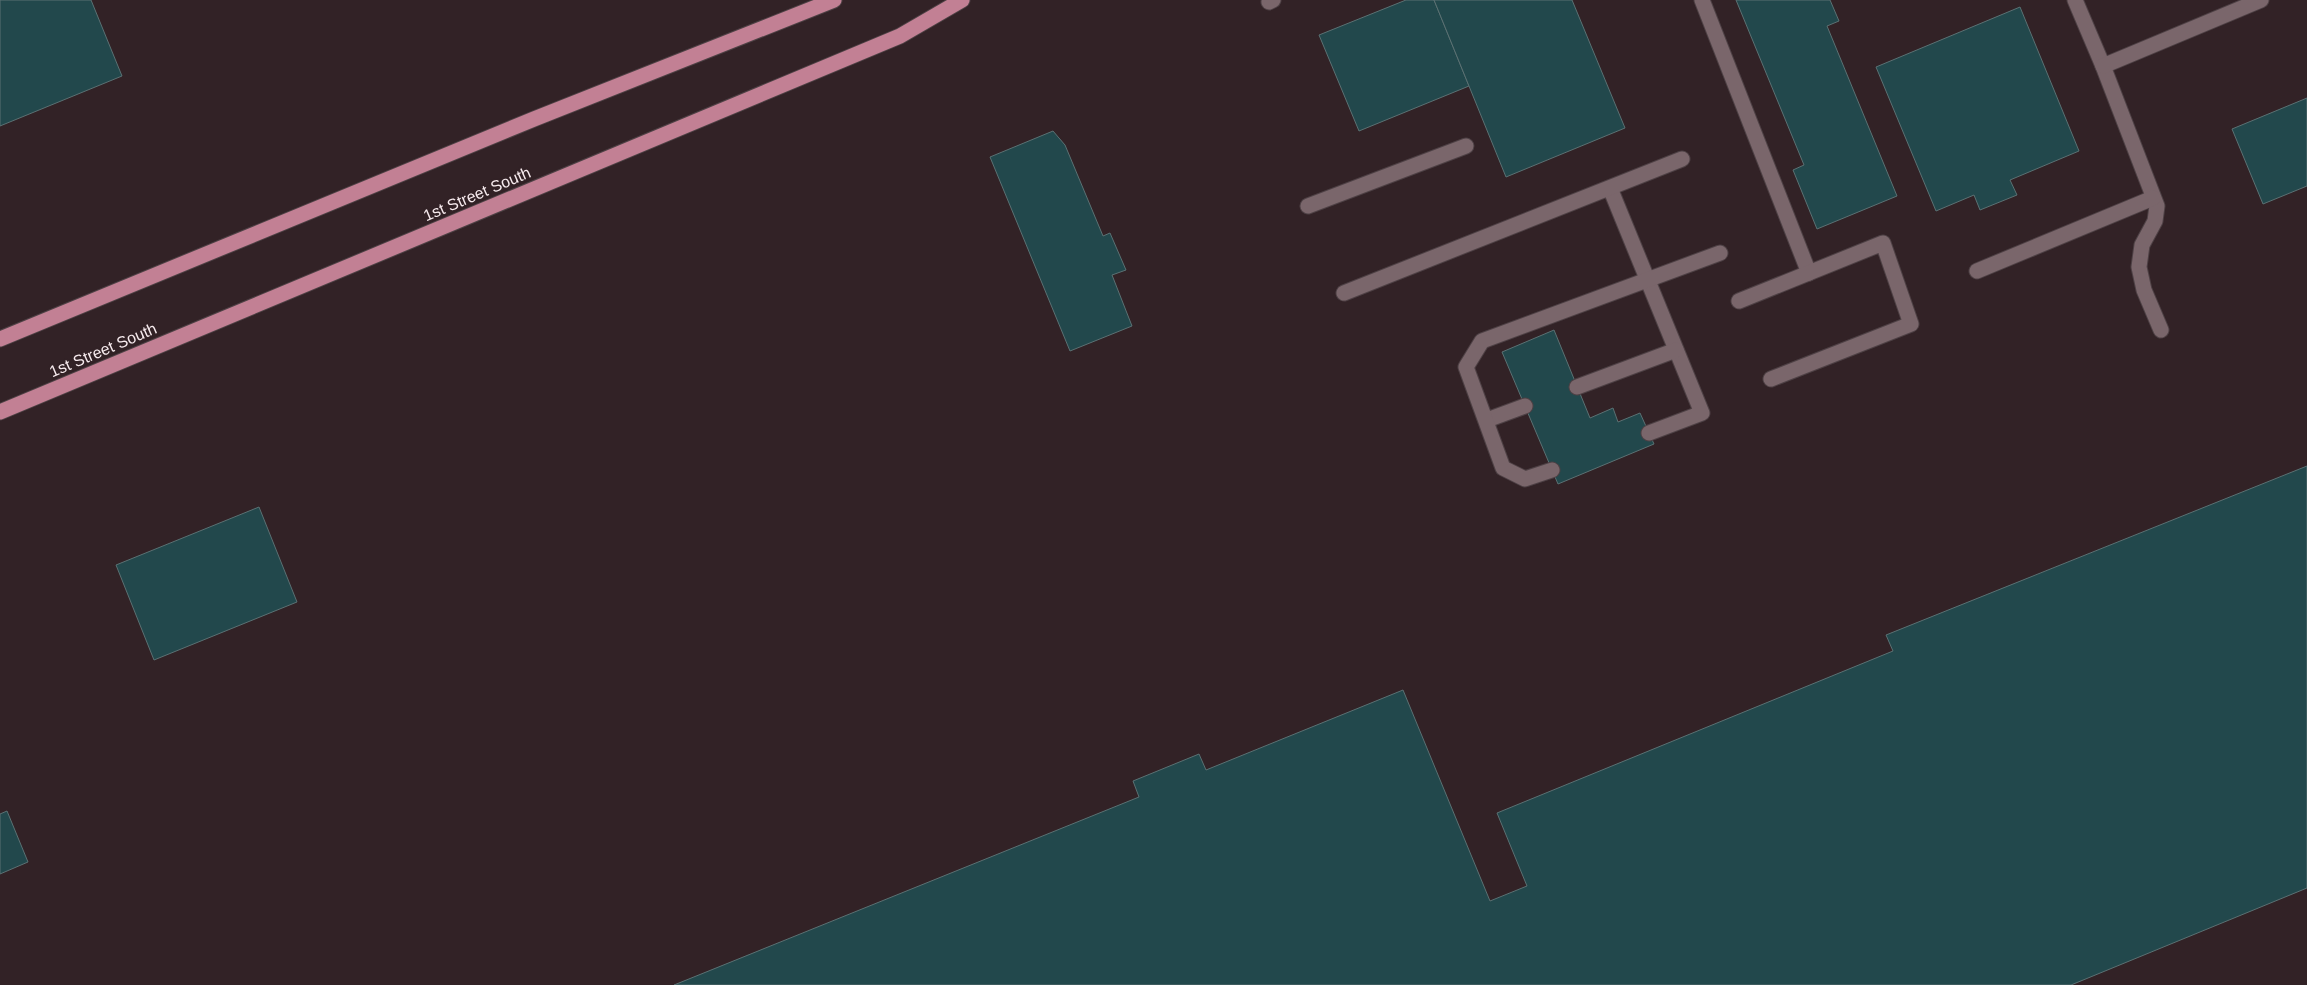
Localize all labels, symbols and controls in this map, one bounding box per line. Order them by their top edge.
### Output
street label: 1st Street South [421,164,533,224]
street label: 1st Street South [47,320,159,380]

